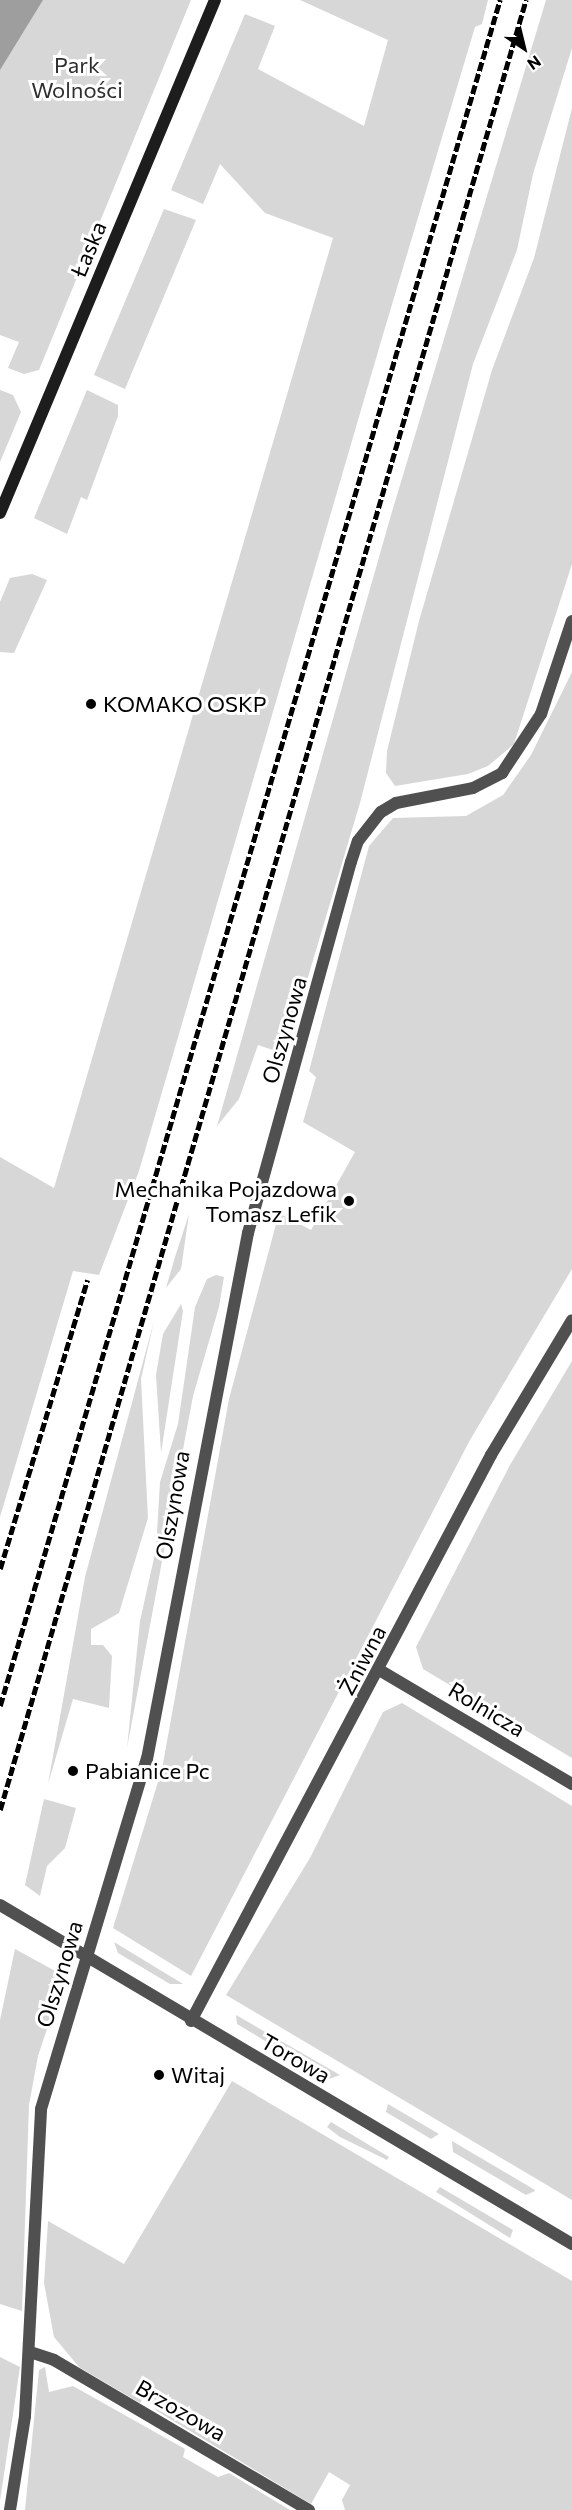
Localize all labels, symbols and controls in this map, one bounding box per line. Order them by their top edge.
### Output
north arrow [494,18,554,78]
park label: Park Wolności [31,51,123,102]
text: N [524,52,545,74]
street label: Łaska [65,217,111,281]
place label: KOMAKO OSKP [103,691,266,717]
marker: KOMAKO OSKP [84,697,98,711]
street label: Olszynowa [256,973,312,1087]
place label: Mechanika Pojazdowa Tomasz Lefik [115,1175,337,1226]
marker: Mechanika Pojazdowa Tomasz Lefik [342,1194,356,1208]
street label: Olszynowa [149,1448,195,1562]
street label: Żniwna [333,1621,391,1699]
street label: Rolnicza [444,1676,530,1742]
place label: Pabianice Pc [85,1758,210,1784]
marker: Pabianice Pc [66,1764,80,1778]
street label: Olszynowa [30,1917,88,2031]
street label: Torowa [257,2028,335,2088]
place label: Witaj [171,2062,225,2088]
marker: Witaj [152,2068,166,2082]
street label: Brzozowa [131,2374,231,2446]

